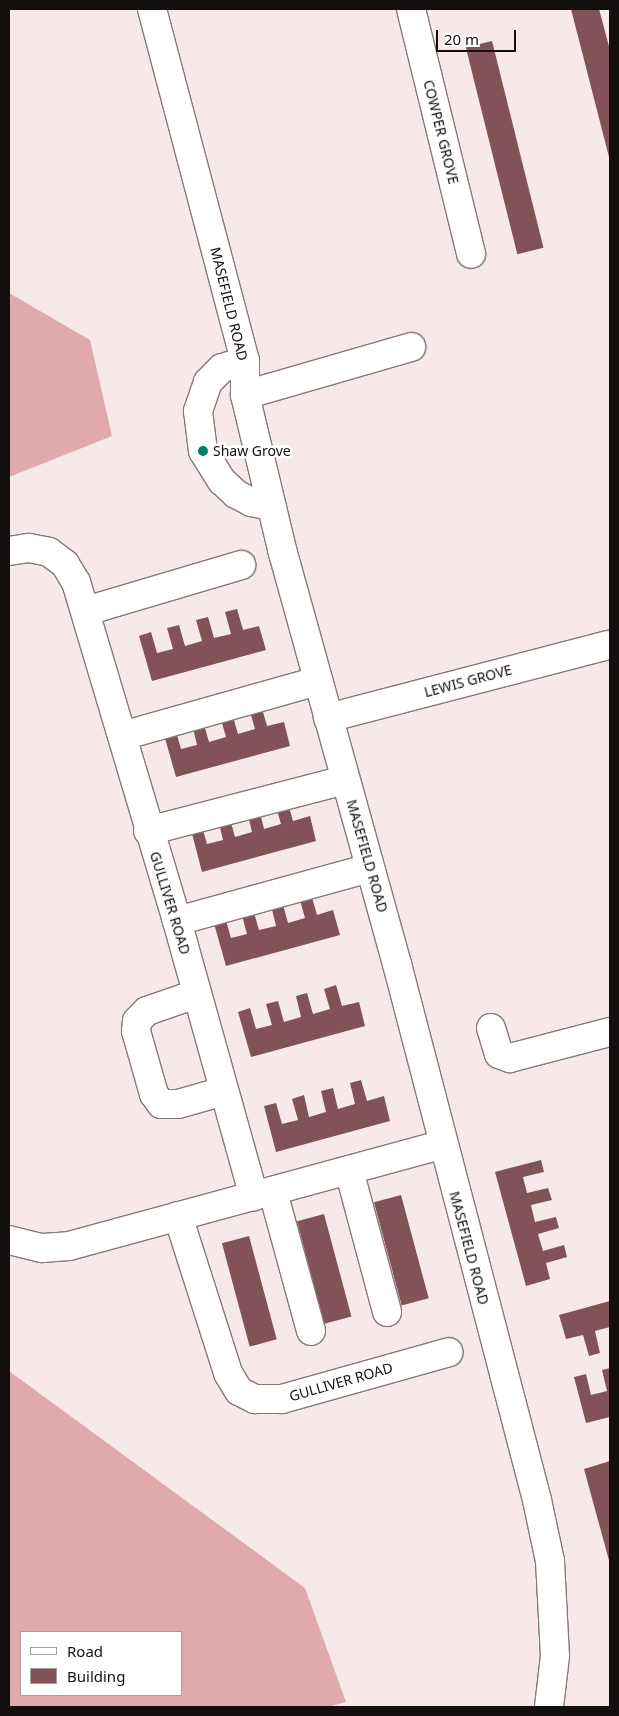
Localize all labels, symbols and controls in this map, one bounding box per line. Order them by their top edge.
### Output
scale bar [439,20,519,52]
text: 20 m [444,29,479,49]
street label: COWPER GROVE [420,78,462,186]
street label: MASEFIELD ROAD [207,245,251,363]
place label: Shaw Grove [213,443,291,459]
marker: Shaw Grove [197,445,209,457]
street label: LEWIS GROVE [422,661,514,701]
street label: MASEFIELD ROAD [343,798,391,914]
street label: GULLIVER ROAD [146,849,194,957]
street label: MASEFIELD ROAD [446,1189,492,1307]
street label: GULLIVER ROAD [287,1359,395,1405]
legend [20,1631,182,1696]
text: Road [67,1641,103,1661]
text: Building [67,1666,125,1686]

